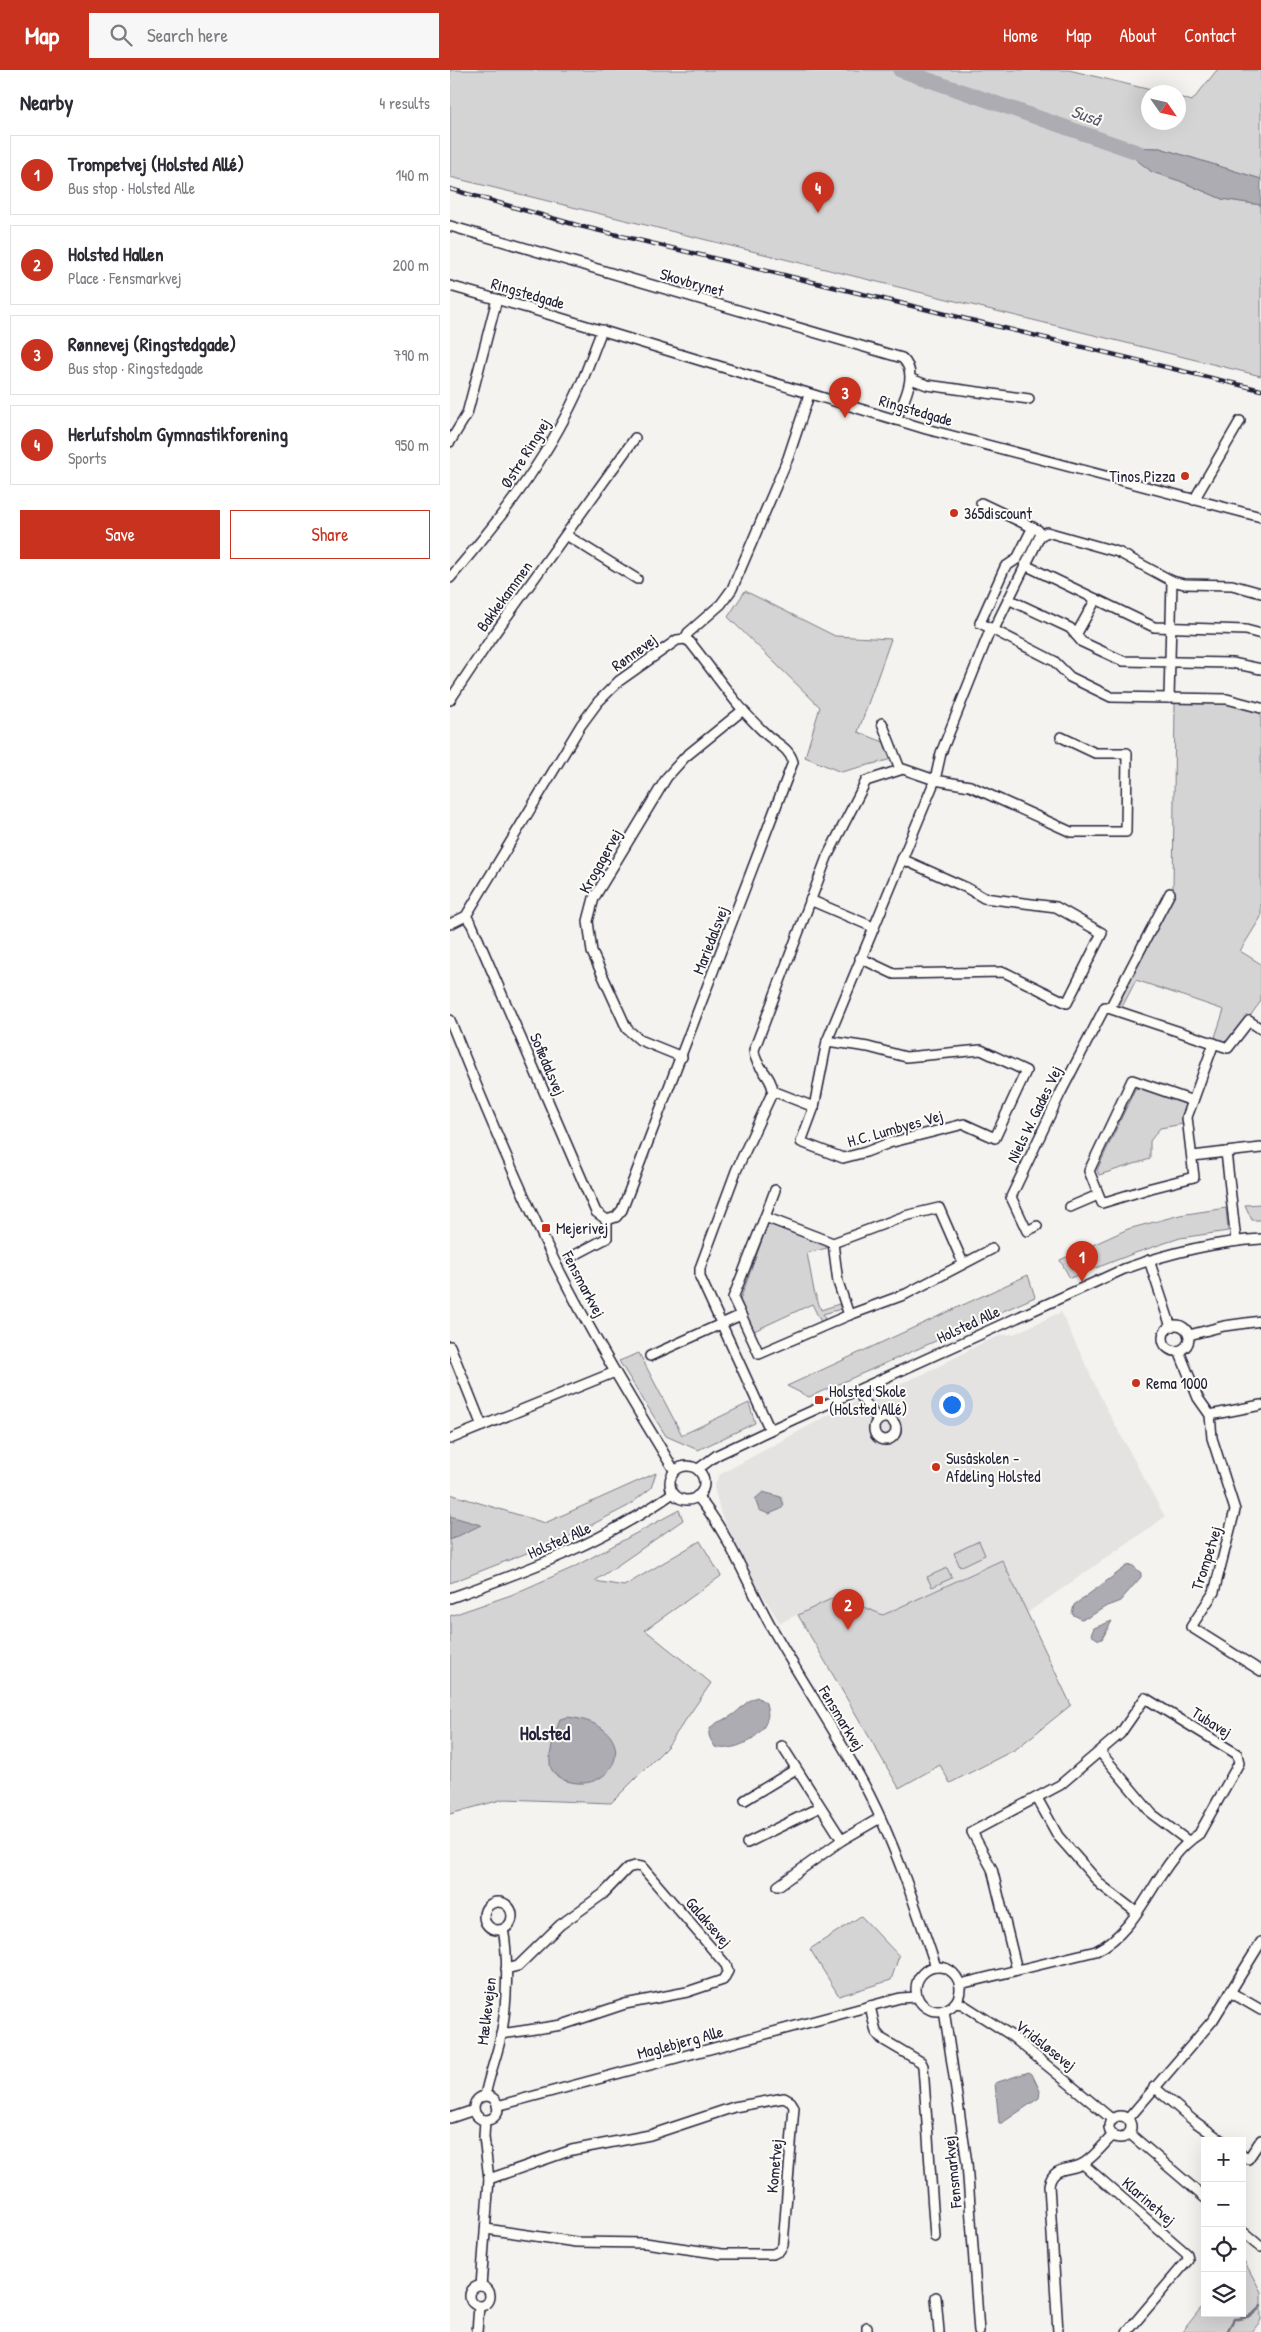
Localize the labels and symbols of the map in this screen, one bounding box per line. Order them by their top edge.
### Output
north arrow [1141,85,1186,130]
water label: Suså [1068,98,1106,132]
pin: 4 [802,172,834,213]
street label: Skovbrynet [658,262,727,302]
street label: Ringstedgade [489,272,568,314]
pin: 3 [829,377,861,418]
street label: Ringstedgade [877,389,956,431]
street label: Østre Ringvej [495,414,555,492]
place label: Tinos Pizza [1109,465,1175,487]
marker: Tinos Pizza [1179,470,1191,482]
place label: 365discount [964,502,1033,524]
marker: 365discount [948,507,960,519]
street label: Bakkekammen [471,556,537,636]
street label: Rønnevej [607,628,661,676]
street label: Krogagervej [573,825,627,897]
street label: Mariedalsvej [687,903,733,977]
street label: Sofiedalsvej [525,1029,571,1099]
street label: Niels W. Gades Vej [1001,1062,1067,1166]
street label: H.C. Lumbyes Vej [845,1104,945,1152]
place label: Mejerivej [556,1217,608,1239]
marker: Mejerivej [540,1222,552,1234]
pin: 1 [1066,1241,1098,1282]
street label: Fensmarkvej [557,1246,611,1321]
street label: Holsted Alle [933,1300,1004,1348]
place label: Rema 1000 [1146,1372,1208,1394]
marker: Rema 1000 [1130,1377,1142,1389]
place label: Holsted Skole (Holsted Allé) [829,1380,907,1420]
your location [939,1392,965,1418]
marker: Holsted Skole (Holsted Allé) [813,1394,825,1406]
place label: Susåskolen - Afdeling Holsted [946,1447,1041,1487]
marker: Susåskolen - Afdeling Holsted [930,1461,942,1473]
street label: Holsted Alle [524,1516,595,1564]
street label: Trompetvej [1185,1523,1227,1593]
pin: 2 [832,1589,864,1630]
street label: Fensmarkvej [813,1681,870,1755]
street label: Tubavej [1188,1701,1236,1743]
district label: Holsted [520,1720,571,1746]
street label: Galaksevej [681,1892,737,1952]
street label: Mælkevejen [471,1976,501,2046]
street label: Vridsløsevej [1011,2014,1081,2076]
street label: Maglebjerg Alle [635,2020,726,2064]
street label: Fensmarkvej [937,2135,967,2210]
street label: Kometvej [761,2138,787,2194]
street label: Klarinetvej [1118,2172,1180,2230]

